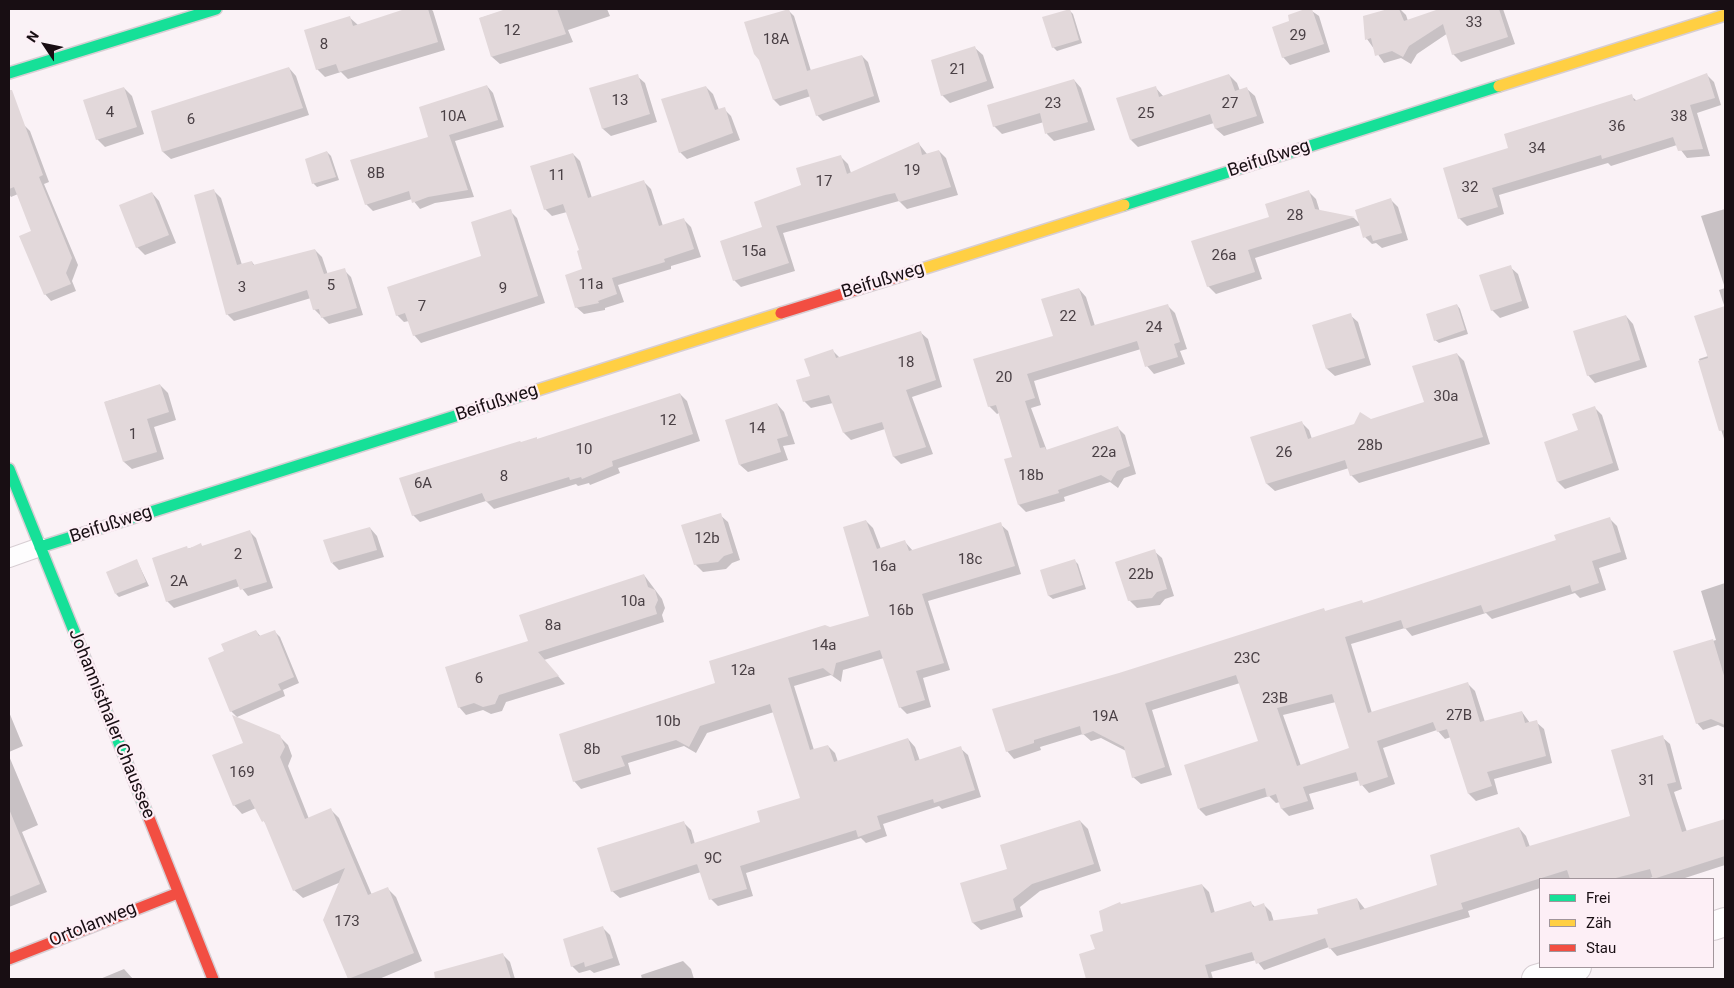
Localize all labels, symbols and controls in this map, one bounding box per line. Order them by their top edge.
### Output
house number: 33 [1466,14,1482,32]
north arrow [20,20,70,70]
house number: 12 [504,22,520,40]
house number: 29 [1290,27,1306,45]
text: N [23,28,42,45]
house number: 18A [763,31,789,49]
house number: 8 [320,36,328,54]
house number: 21 [950,61,966,79]
house number: 13 [612,92,628,110]
house number: 23 [1045,95,1061,113]
house number: 27 [1222,95,1238,113]
house number: 4 [106,104,114,122]
house number: 25 [1138,105,1154,123]
house number: 10A [440,108,466,126]
house number: 38 [1671,108,1687,126]
house number: 6 [187,111,195,129]
house number: 36 [1609,118,1625,136]
street label: Beifußweg [1225,136,1313,182]
house number: 34 [1529,140,1545,158]
house number: 19 [904,162,920,180]
house number: 8B [367,165,385,183]
house number: 11 [549,167,565,185]
house number: 17 [816,173,832,191]
house number: 32 [1462,179,1478,197]
house number: 28 [1287,207,1303,225]
house number: 15a [741,243,767,261]
house number: 26a [1211,247,1237,265]
street label: Beifußweg [839,258,927,304]
house number: 11a [578,276,604,294]
house number: 5 [327,277,335,295]
house number: 3 [238,279,246,297]
house number: 9 [499,280,507,298]
house number: 7 [418,298,426,316]
house number: 22 [1060,308,1076,326]
house number: 24 [1146,319,1162,337]
house number: 18 [898,354,914,372]
house number: 20 [996,369,1012,387]
street label: Beifußweg [453,380,541,426]
house number: 30a [1433,388,1459,406]
house number: 12 [660,412,676,430]
house number: 14 [749,420,765,438]
house number: 1 [129,426,137,444]
house number: 28b [1357,437,1383,455]
house number: 10 [576,441,592,459]
house number: 22a [1091,444,1117,462]
house number: 26 [1276,444,1292,462]
house number: 18b [1018,467,1044,485]
house number: 8 [500,468,508,486]
house number: 6A [414,475,432,493]
street label: Beifußweg [67,502,155,548]
house number: 12b [694,530,720,548]
house number: 2 [234,546,242,564]
house number: 18c [958,551,982,569]
house number: 16a [871,558,897,576]
house number: 22b [1128,566,1154,584]
house number: 2A [170,573,188,591]
house number: 10a [620,593,646,611]
house number: 16b [888,602,914,620]
house number: 8a [545,617,561,635]
street label: Johannisthaler Chaussee [63,626,159,822]
house number: 14a [811,637,837,655]
house number: 23C [1234,650,1260,668]
house number: 12a [730,662,756,680]
house number: 6 [475,670,483,688]
house number: 23B [1262,690,1288,708]
house number: 27B [1446,707,1472,725]
house number: 19A [1092,708,1118,726]
house number: 10b [655,713,681,731]
house number: 8b [584,741,600,759]
house number: 169 [229,764,255,782]
house number: 31 [1639,772,1655,790]
house number: 9C [704,850,722,868]
legend [1539,878,1714,968]
text: Frei [1586,889,1611,907]
street label: Ortolanweg [46,898,140,952]
house number: 173 [334,913,360,931]
text: Zäh [1586,914,1611,932]
text: Stau [1586,939,1616,957]

